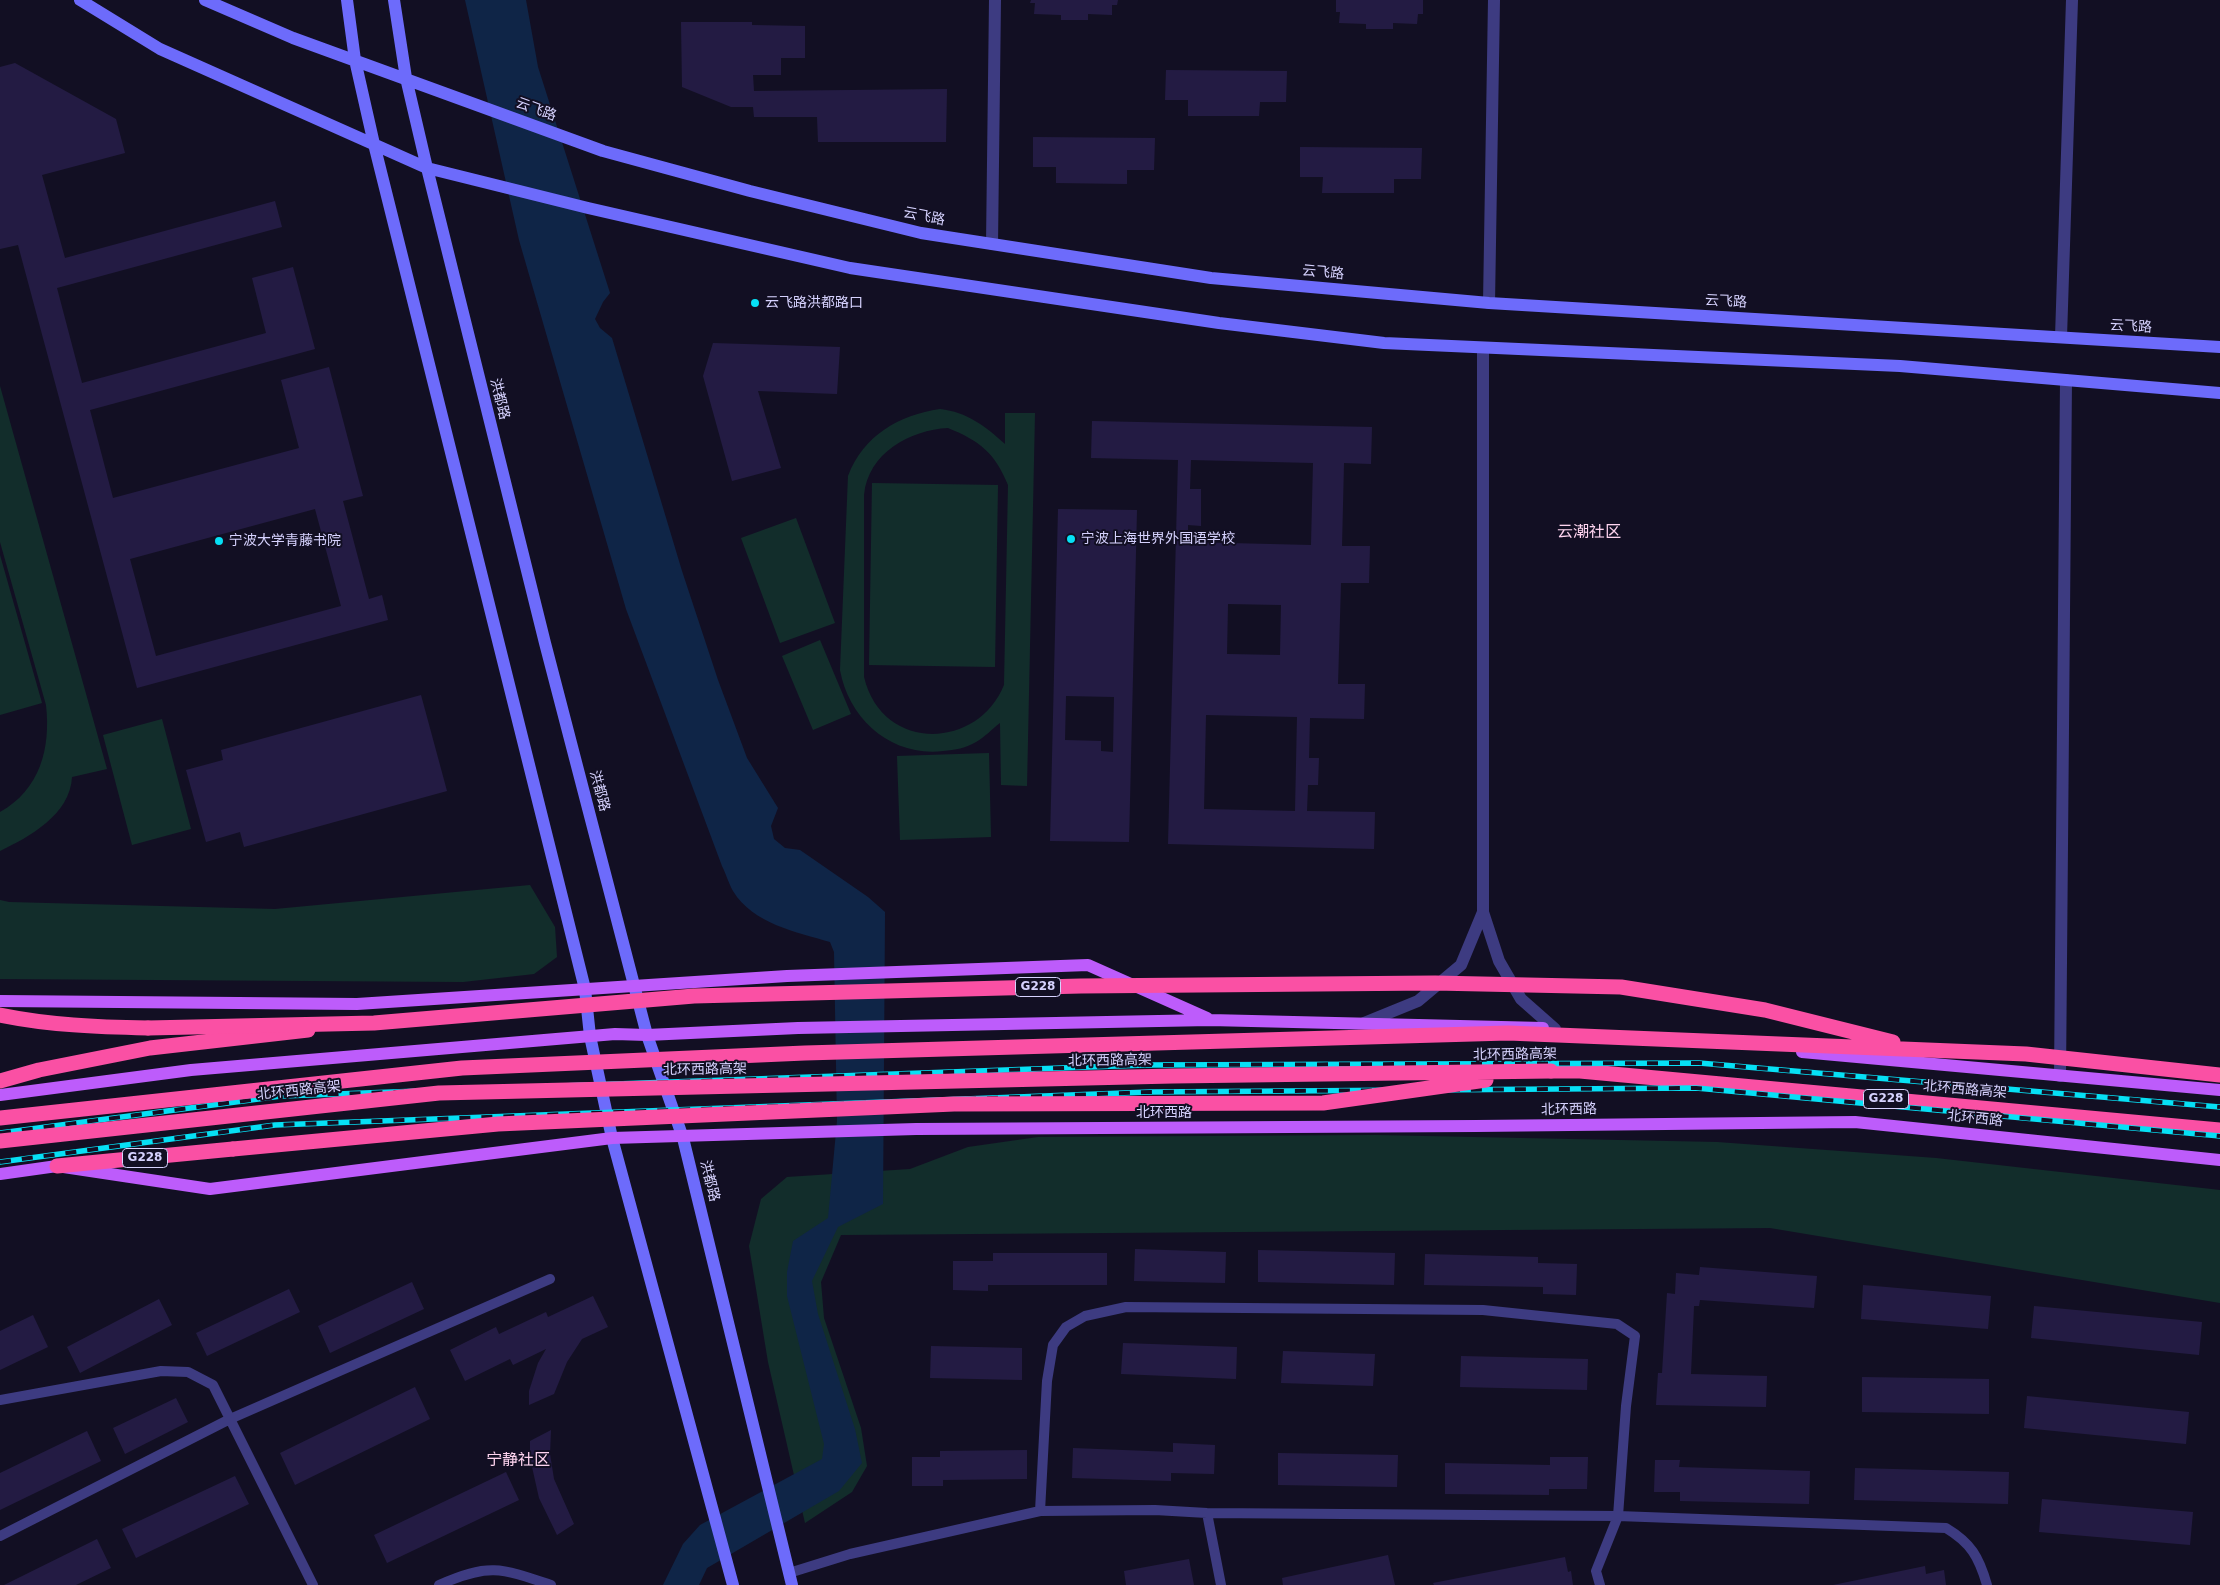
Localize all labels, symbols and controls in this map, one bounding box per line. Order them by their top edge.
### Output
street label: 云飞路 [513,95,559,125]
street label: 云飞路 [902,205,946,229]
street label: 云飞路 [1301,263,1345,283]
street label: 云飞路 [1705,293,1747,311]
place label: 云飞路洪都路口 [765,295,863,311]
marker: 云飞路洪都路口 [749,297,761,309]
street label: 云飞路 [2110,318,2152,336]
street label: 洪都路 [486,377,512,421]
district label: 云潮社区 [1557,523,1621,543]
place label: 宁波上海世界外国语学校 [1081,531,1235,547]
place label: 宁波大学青藤书院 [229,533,341,549]
marker: 宁波上海世界外国语学校 [1065,533,1077,545]
marker: 宁波大学青藤书院 [213,535,225,547]
street label: 洪都路 [585,769,613,813]
road number: G228 [1016,978,1060,996]
street label: 北环西路高架 [1473,1046,1557,1064]
street label: 北环西路高架 [1068,1052,1152,1070]
street label: 北环西路高架 [663,1061,747,1079]
street label: 北环西路高架 [256,1078,342,1104]
street label: 北环西路高架 [1922,1078,2008,1102]
road number: G228 [1864,1090,1908,1108]
street label: 北环西路 [1541,1101,1597,1119]
street label: 北环西路 [1136,1105,1192,1121]
street label: 北环西路 [1946,1108,2004,1130]
road number: G228 [122,1148,168,1168]
street label: 洪都路 [696,1159,722,1203]
district label: 宁静社区 [486,1451,550,1471]

